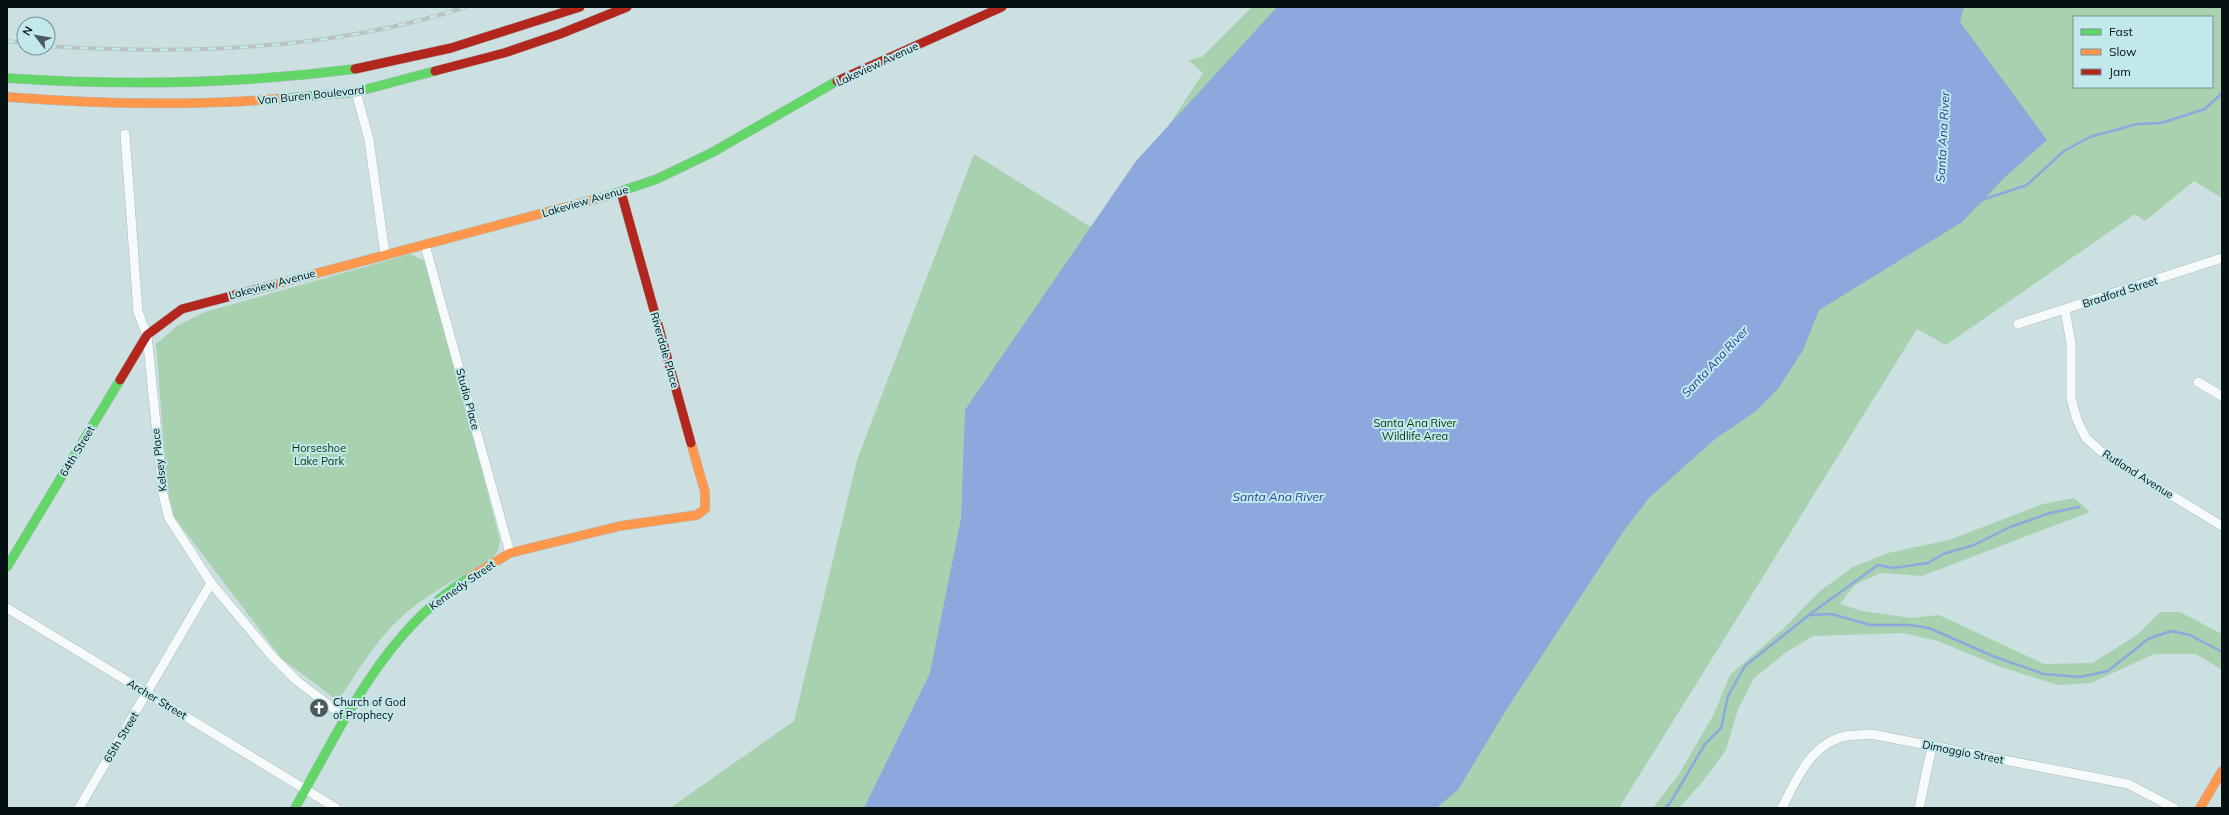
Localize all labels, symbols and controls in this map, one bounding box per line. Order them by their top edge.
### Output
north arrow [16,16,56,56]
legend [2073,16,2213,88]
text: N [19,24,36,38]
text: Fast [2109,24,2133,39]
street label: Lakeview Avenue [834,39,920,89]
text: Slow [2109,44,2137,59]
text: Jam [2109,64,2131,79]
street label: Van Buren Boulevard [257,82,365,108]
water label: Santa Ana River [1933,91,1952,183]
street label: Lakeview Avenue [540,182,630,220]
street label: Lakeview Avenue [227,266,317,302]
street label: Bradford Street [2081,273,2160,311]
street label: Riverdale Place [647,310,683,390]
water label: Santa Ana River [1678,323,1752,400]
street label: Studio Place [453,367,483,431]
park label: Santa Ana River Wildlife Area [1373,416,1457,443]
street label: 64th Street [56,423,98,479]
street label: Kelsey Place [148,428,170,492]
park label: Horseshoe Lake Park [292,441,346,468]
street label: Rutland Avenue [2100,447,2176,501]
water label: Santa Ana River [1233,489,1324,504]
street label: Kennedy Street [426,557,498,613]
street label: Archer Street [125,676,190,722]
place label: Church of God of Prophecy [333,695,406,722]
church icon: Church of God of Prophecy [308,697,330,719]
street label: 65th Street [100,709,142,765]
street label: Dimaggio Street [1921,737,2005,767]

